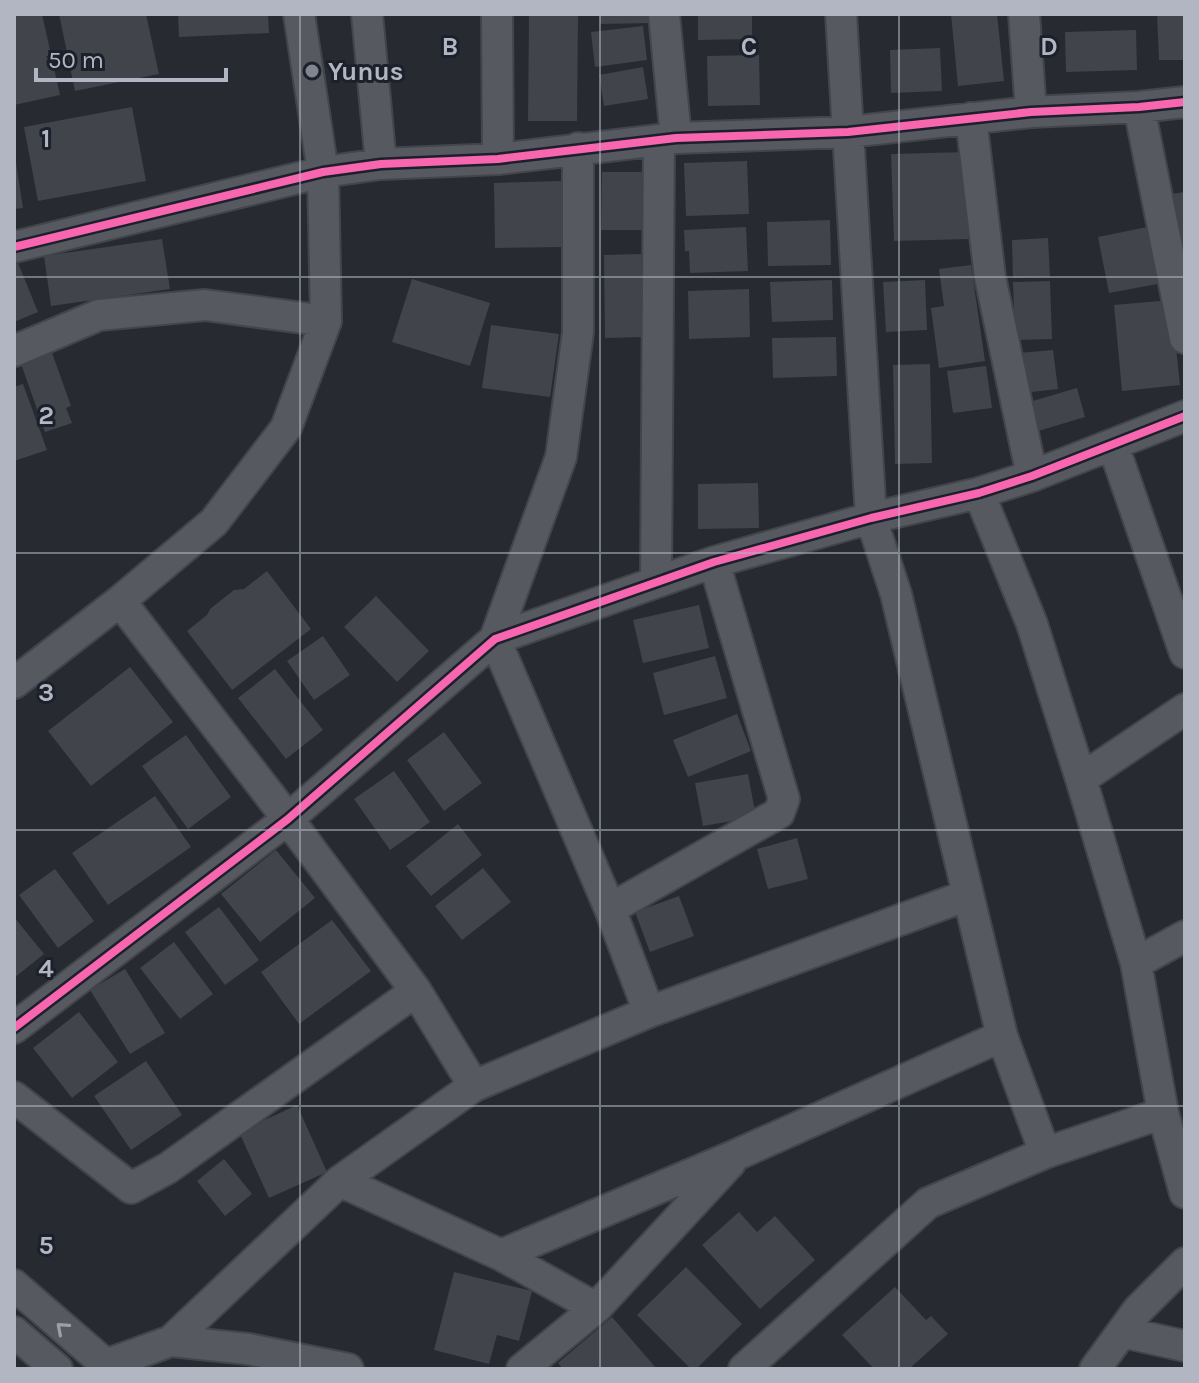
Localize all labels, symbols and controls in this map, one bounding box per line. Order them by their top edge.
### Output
text: B [442,31,458,62]
text: C [741,31,757,62]
text: D [1040,31,1058,62]
scale bar [36,32,226,82]
text: 50 m [48,46,104,74]
place label: Yunus [328,56,404,87]
marker: Yunus [303,62,321,80]
text: 1 [41,123,51,154]
text: 2 [38,400,54,431]
text: 3 [38,677,54,708]
text: 4 [38,953,54,984]
text: 5 [38,1230,54,1261]
one-way arrow [57,1323,72,1337]

